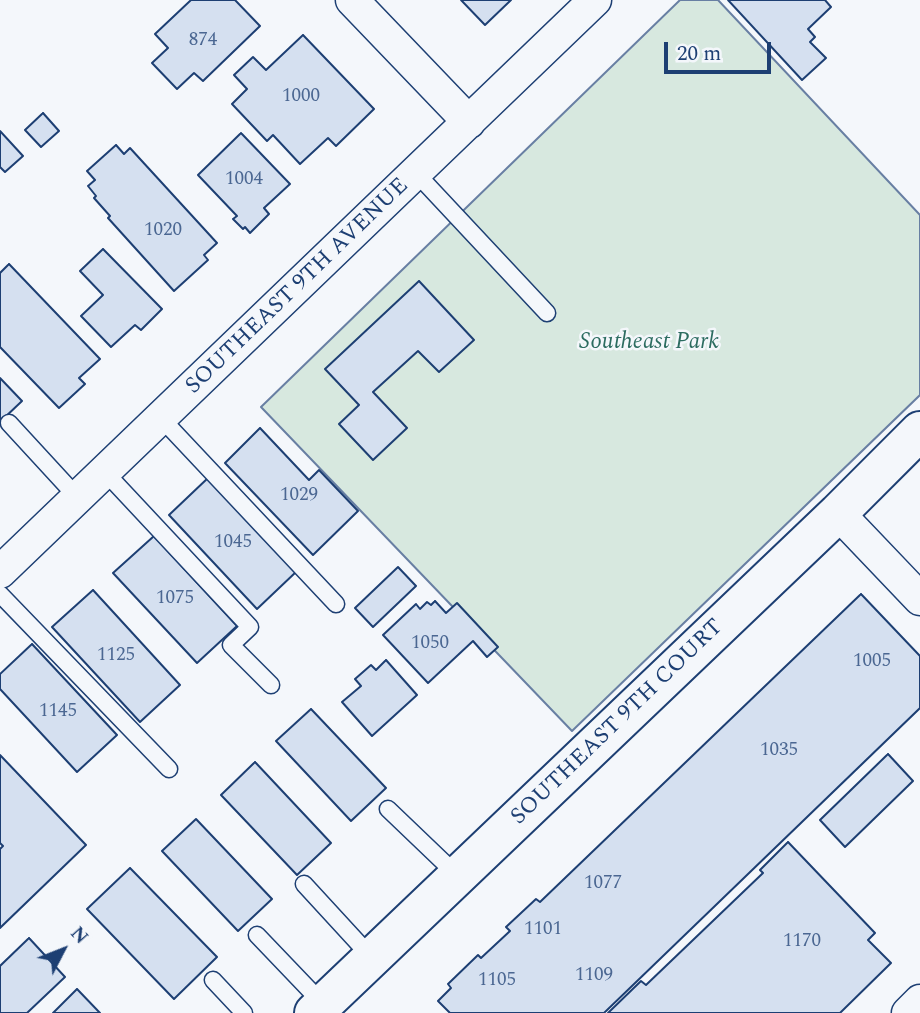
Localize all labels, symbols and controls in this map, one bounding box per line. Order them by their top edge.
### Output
scale bar [668,28,775,72]
house number: 874 [189,30,217,52]
text: 20 m [677,38,721,70]
house number: 1000 [282,86,320,108]
house number: 1004 [225,169,263,191]
street label: SOUTHEAST 9TH AVENUE [181,173,415,401]
house number: 1020 [144,220,182,242]
park label: Southeast Park [579,329,719,357]
house number: 1029 [280,485,318,507]
house number: 1045 [214,532,252,554]
house number: 1075 [156,588,194,610]
street label: SOUTHEAST 9TH COURT [506,614,730,832]
house number: 1050 [411,633,449,655]
house number: 1125 [97,645,135,667]
house number: 1005 [853,651,891,673]
house number: 1145 [39,701,77,723]
house number: 1035 [760,740,798,762]
house number: 1077 [584,873,622,895]
north arrow [28,915,98,985]
house number: 1101 [524,919,562,941]
text: N [63,920,95,951]
house number: 1170 [783,931,821,953]
house number: 1109 [575,965,613,987]
house number: 1105 [478,970,516,992]

